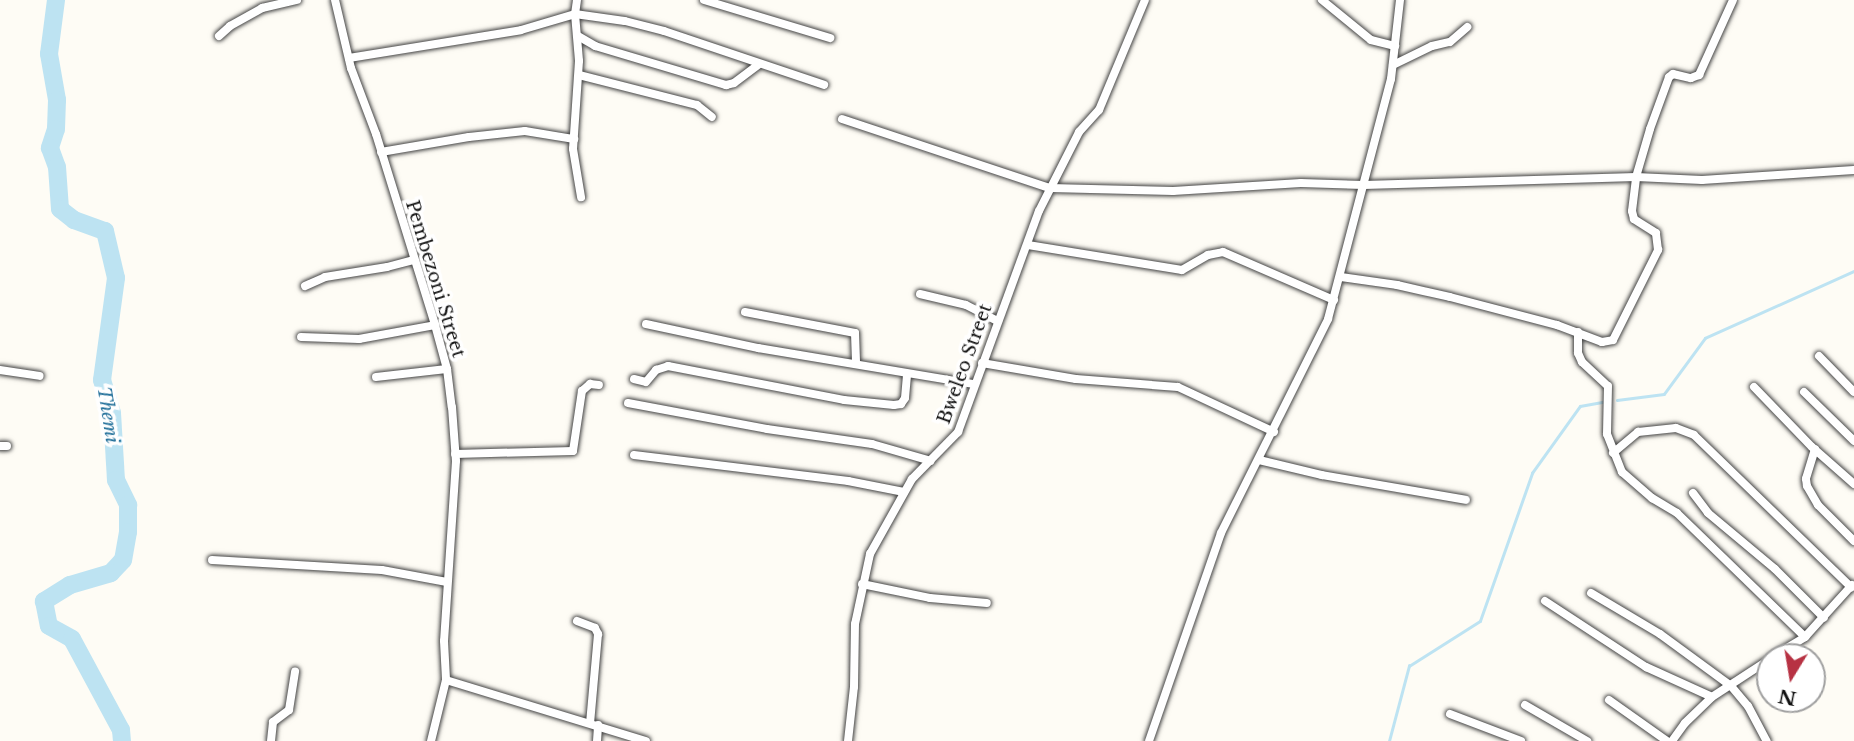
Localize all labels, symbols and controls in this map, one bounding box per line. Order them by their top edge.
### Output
street label: Pembezoni Street [401,198,469,360]
street label: Bweleo Street [933,301,997,427]
water label: Themi [92,385,124,445]
north arrow [1756,643,1826,713]
text: N [1776,684,1798,710]

